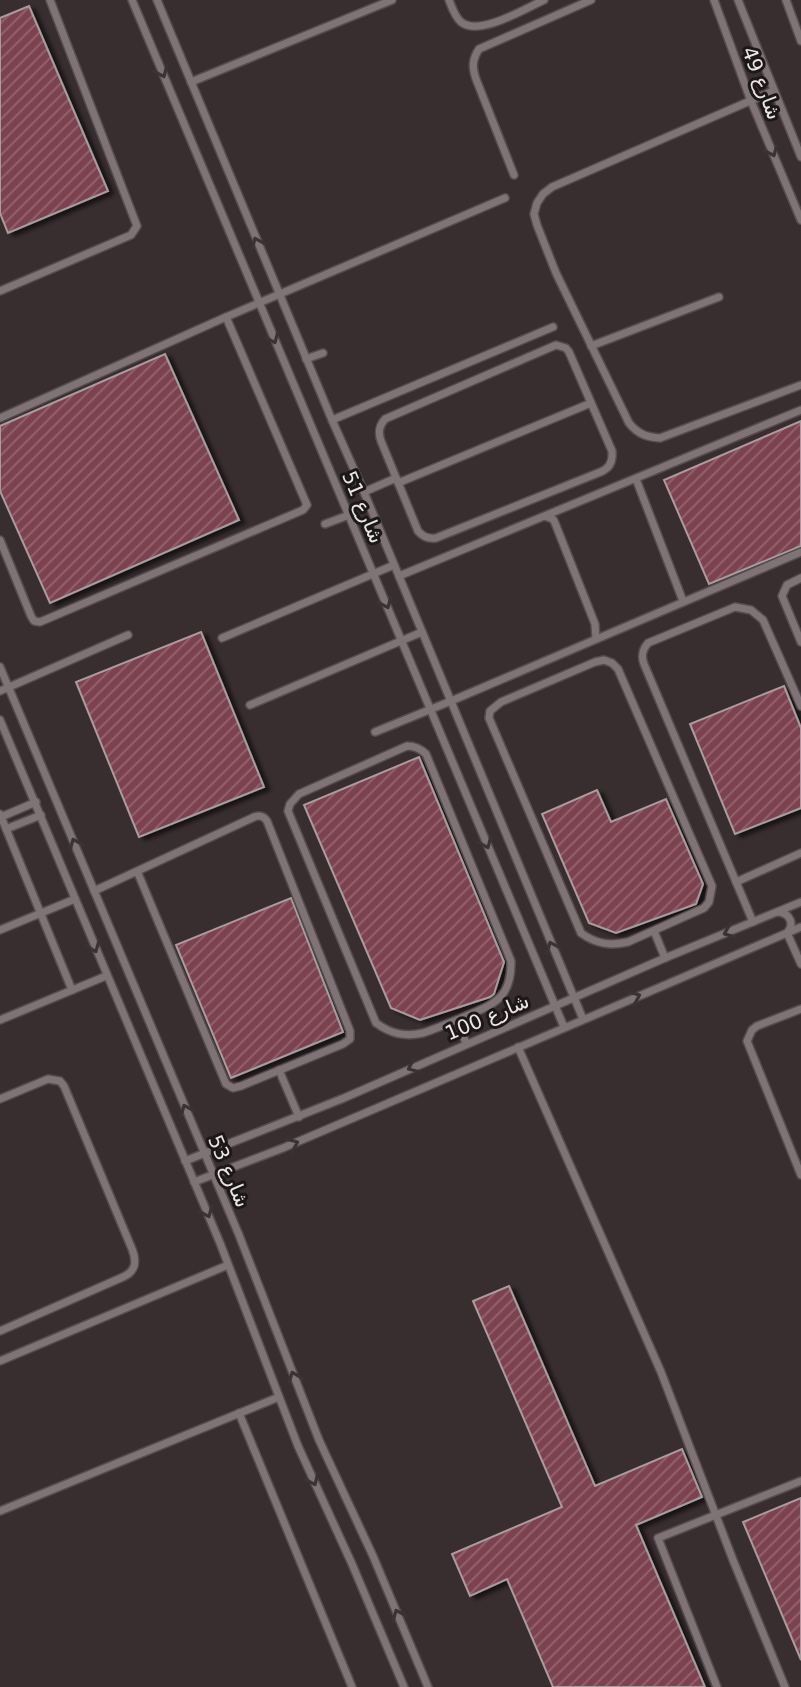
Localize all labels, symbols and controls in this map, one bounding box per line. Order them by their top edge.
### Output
street label: شارع 49 [737,43,787,123]
one-way arrow [152,64,169,78]
one-way arrow [763,143,779,157]
one-way arrow [251,236,267,251]
one-way arrow [264,330,280,344]
street label: شارع 51 [337,467,389,547]
one-way arrow [376,595,393,609]
one-way arrow [476,835,493,849]
one-way arrow [68,838,84,852]
one-way arrow [723,922,737,939]
one-way arrow [85,939,101,953]
one-way arrow [546,941,562,955]
street label: شارع 100 [441,989,533,1045]
one-way arrow [627,991,641,1007]
one-way arrow [406,1058,421,1074]
one-way arrow [180,1104,196,1118]
street label: شارع 53 [203,1131,255,1211]
one-way arrow [285,1137,299,1153]
one-way arrow [197,1204,213,1218]
one-way arrow [288,1371,304,1385]
one-way arrow [303,1472,319,1486]
one-way arrow [391,1609,407,1623]

